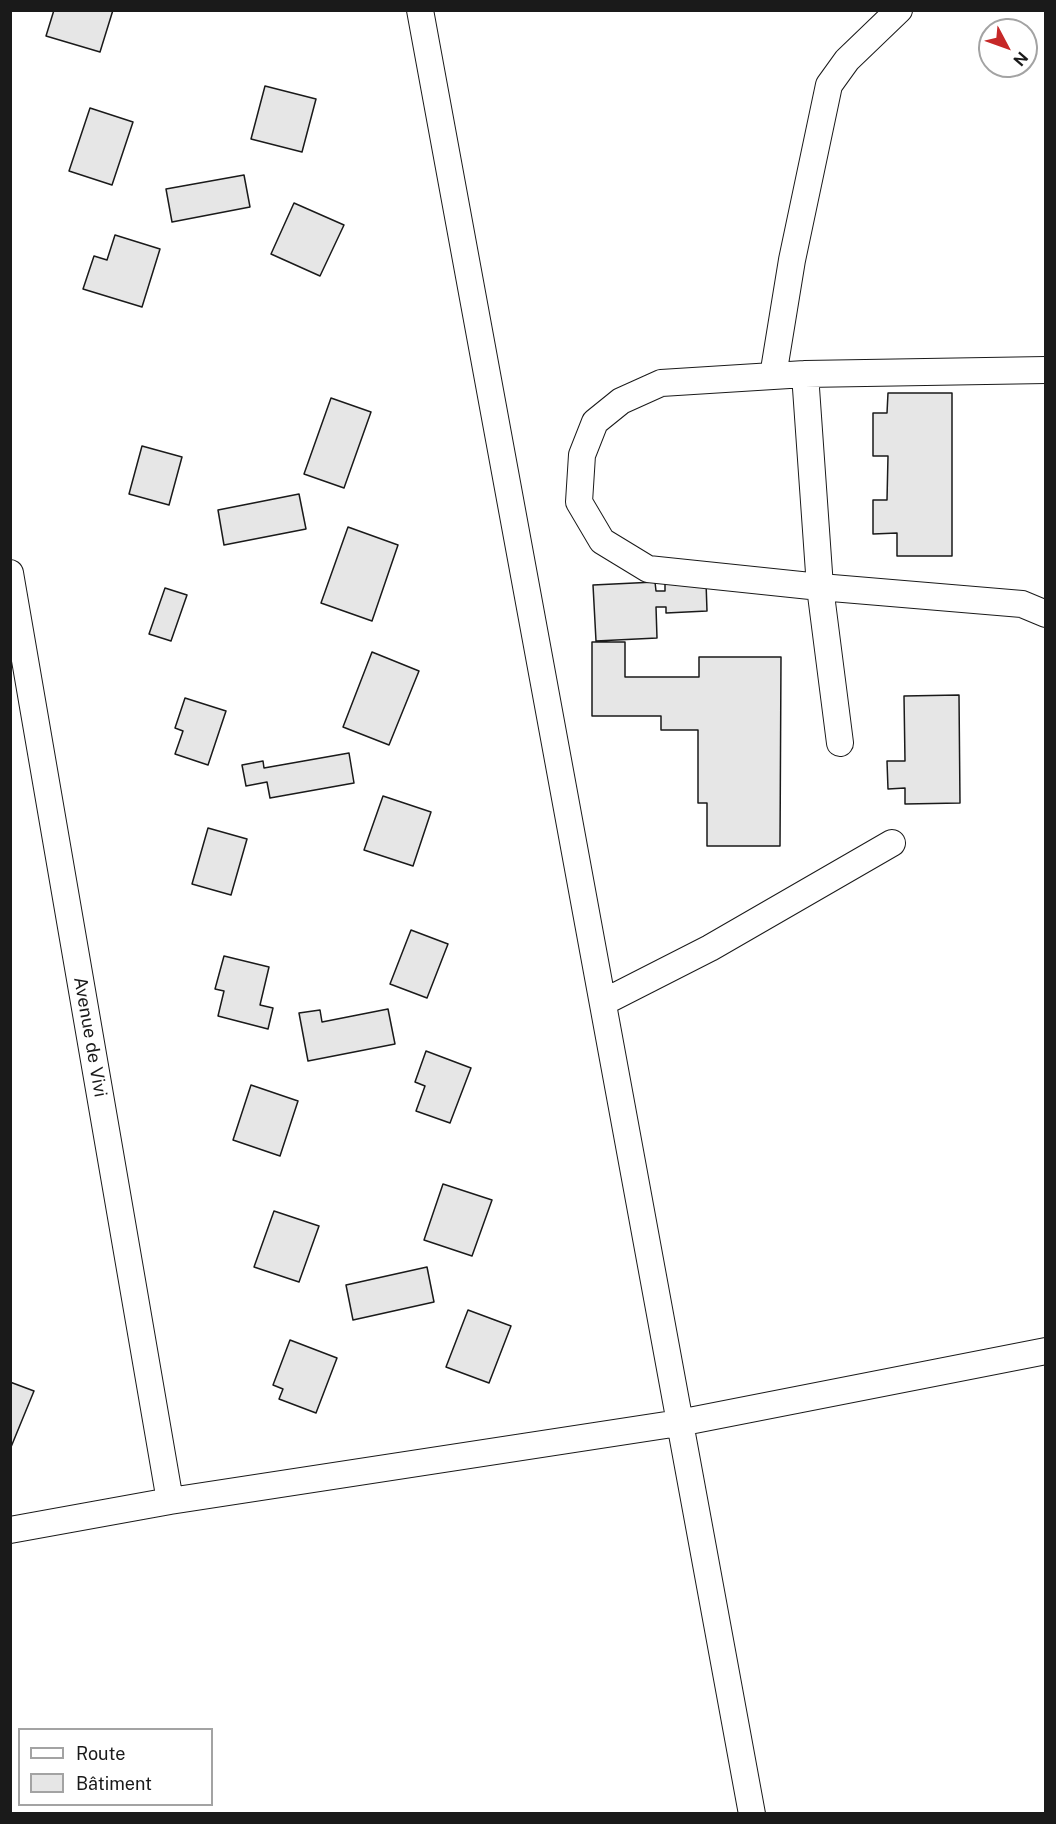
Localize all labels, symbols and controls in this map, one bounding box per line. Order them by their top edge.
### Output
north arrow [978,18,1038,78]
text: N [1009,48,1032,70]
street label: Avenue de Vivi [69,975,111,1099]
legend [18,1728,213,1806]
text: Route [76,1743,125,1764]
text: Bâtiment [76,1773,152,1794]

